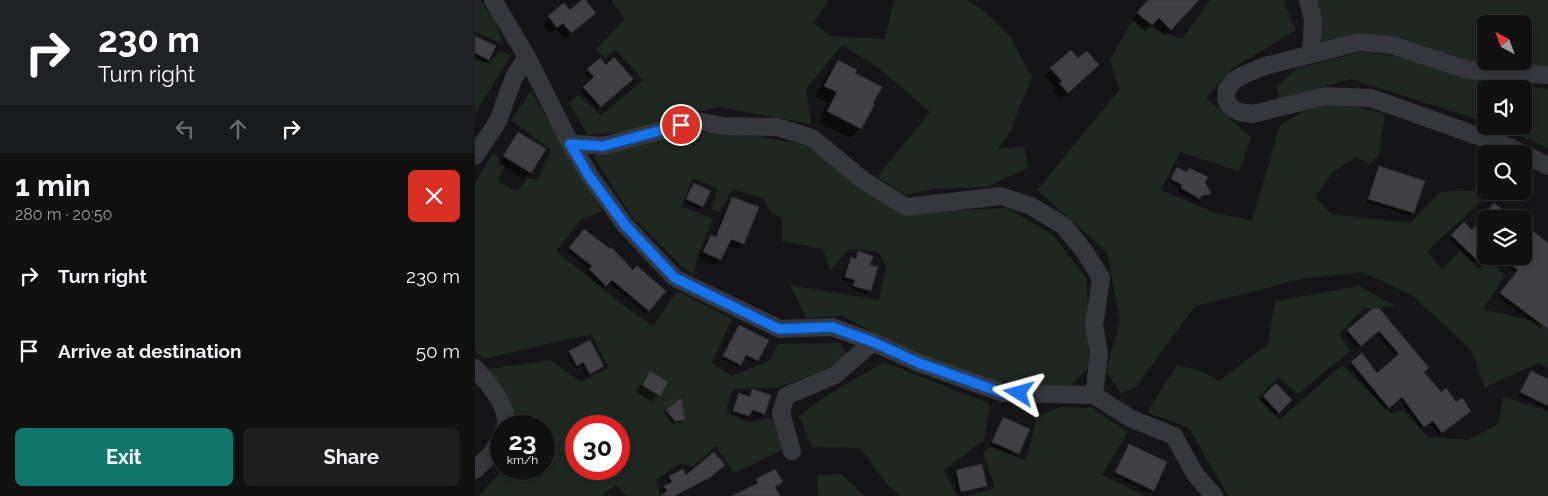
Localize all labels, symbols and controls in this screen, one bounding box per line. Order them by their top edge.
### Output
north arrow [1477,15,1533,70]
map controls [1477,15,1532,265]
text: 230 m [98,19,200,60]
icon: right [15,20,80,85]
text: Turn right [98,61,195,87]
button: sound [1477,80,1532,135]
pin [660,104,702,146]
icon: arrive [667,111,695,139]
icon: left [171,115,199,143]
icon: ahead [224,115,252,143]
icon: right [277,115,305,143]
button: search [1477,145,1532,200]
text: 1 min [15,168,91,203]
button: close [408,170,460,222]
text: 280 m · 20:50 [15,205,112,224]
button: layers [1477,210,1532,265]
icon: right [15,262,43,290]
text: Turn right [58,265,147,287]
text: 230 m [406,265,460,287]
icon: arrive [15,337,43,365]
text: Arrive at destination [58,340,242,362]
text: 50 m [416,340,460,362]
position arrow [992,366,1044,418]
speed limit sign: 30 [565,415,630,480]
text: 23 [508,426,537,456]
button: Exit [15,428,233,486]
button: Share [243,428,460,486]
text: km/h [507,453,538,467]

